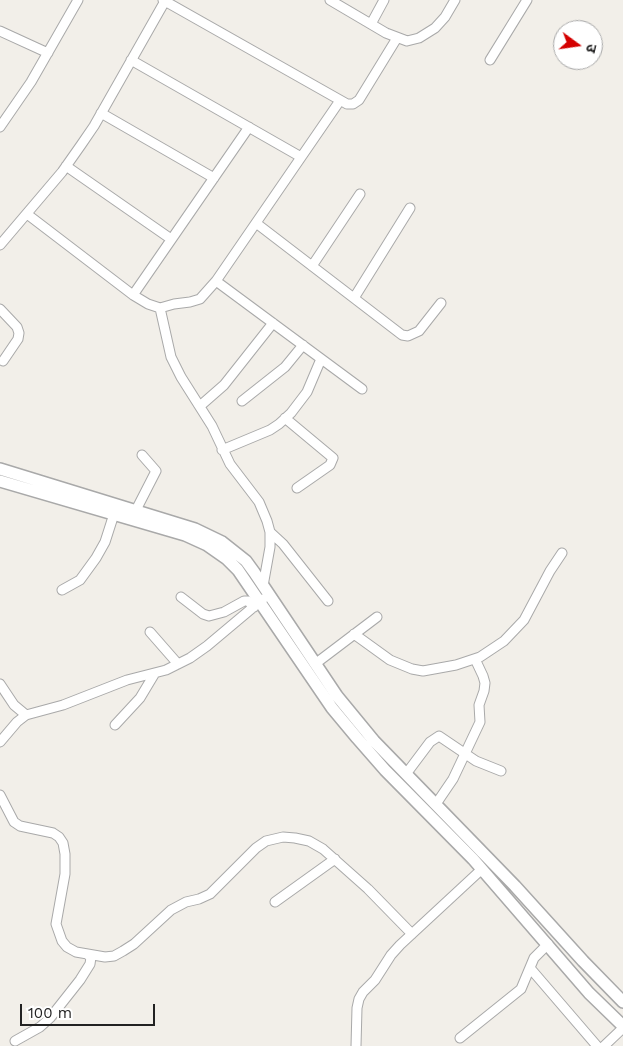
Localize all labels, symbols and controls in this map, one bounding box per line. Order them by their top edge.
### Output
north arrow [553,20,603,70]
text: उ [583,42,600,54]
scale bar [22,994,158,1026]
text: 100 m [28,1004,72,1022]

